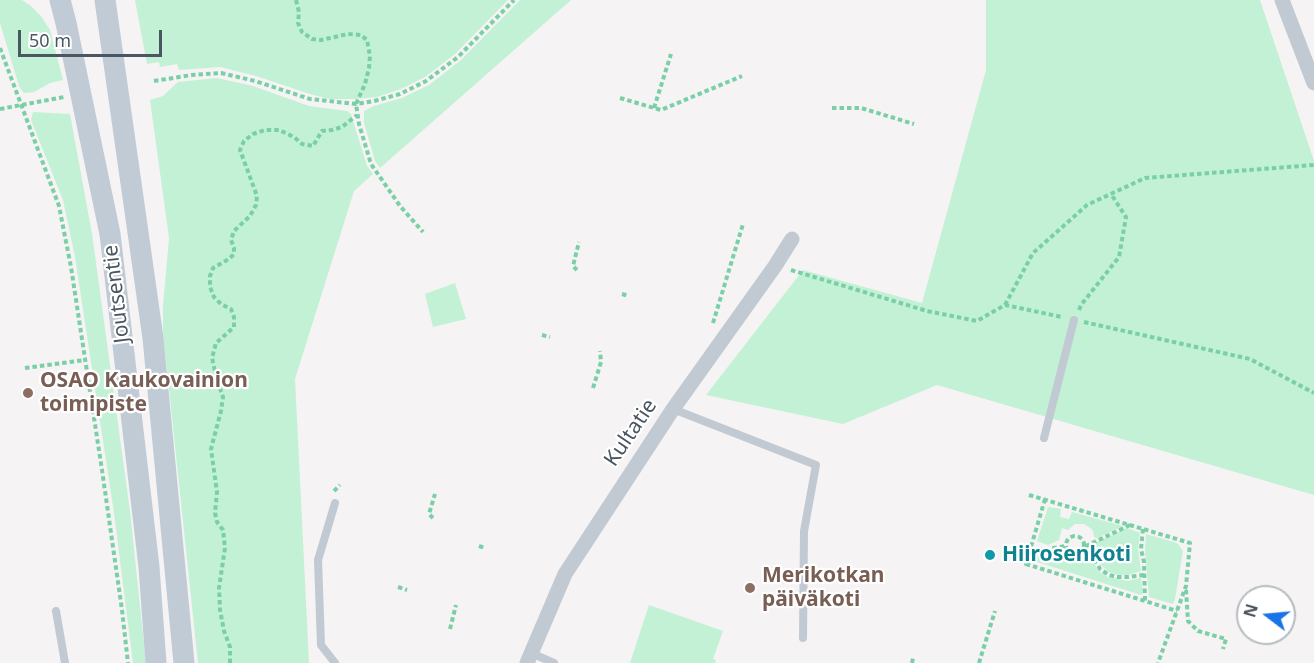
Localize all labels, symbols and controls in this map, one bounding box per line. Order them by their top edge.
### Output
scale bar [21,18,165,56]
text: 50 m [29,28,71,52]
street label: Joutsentie [98,243,136,345]
place label: OSAO Kaukovainion toimipiste [40,368,248,418]
marker: OSAO Kaukovainion toimipiste [21,386,35,400]
street label: Kultatie [599,395,663,471]
place label: Hiirosenkoti [1002,542,1131,568]
marker: Hiirosenkoti [983,548,997,562]
place label: Merikotkan päiväkoti [762,563,885,613]
marker: Merikotkan päiväkoti [743,581,757,595]
north arrow [1236,585,1296,645]
text: N [1238,601,1263,620]

